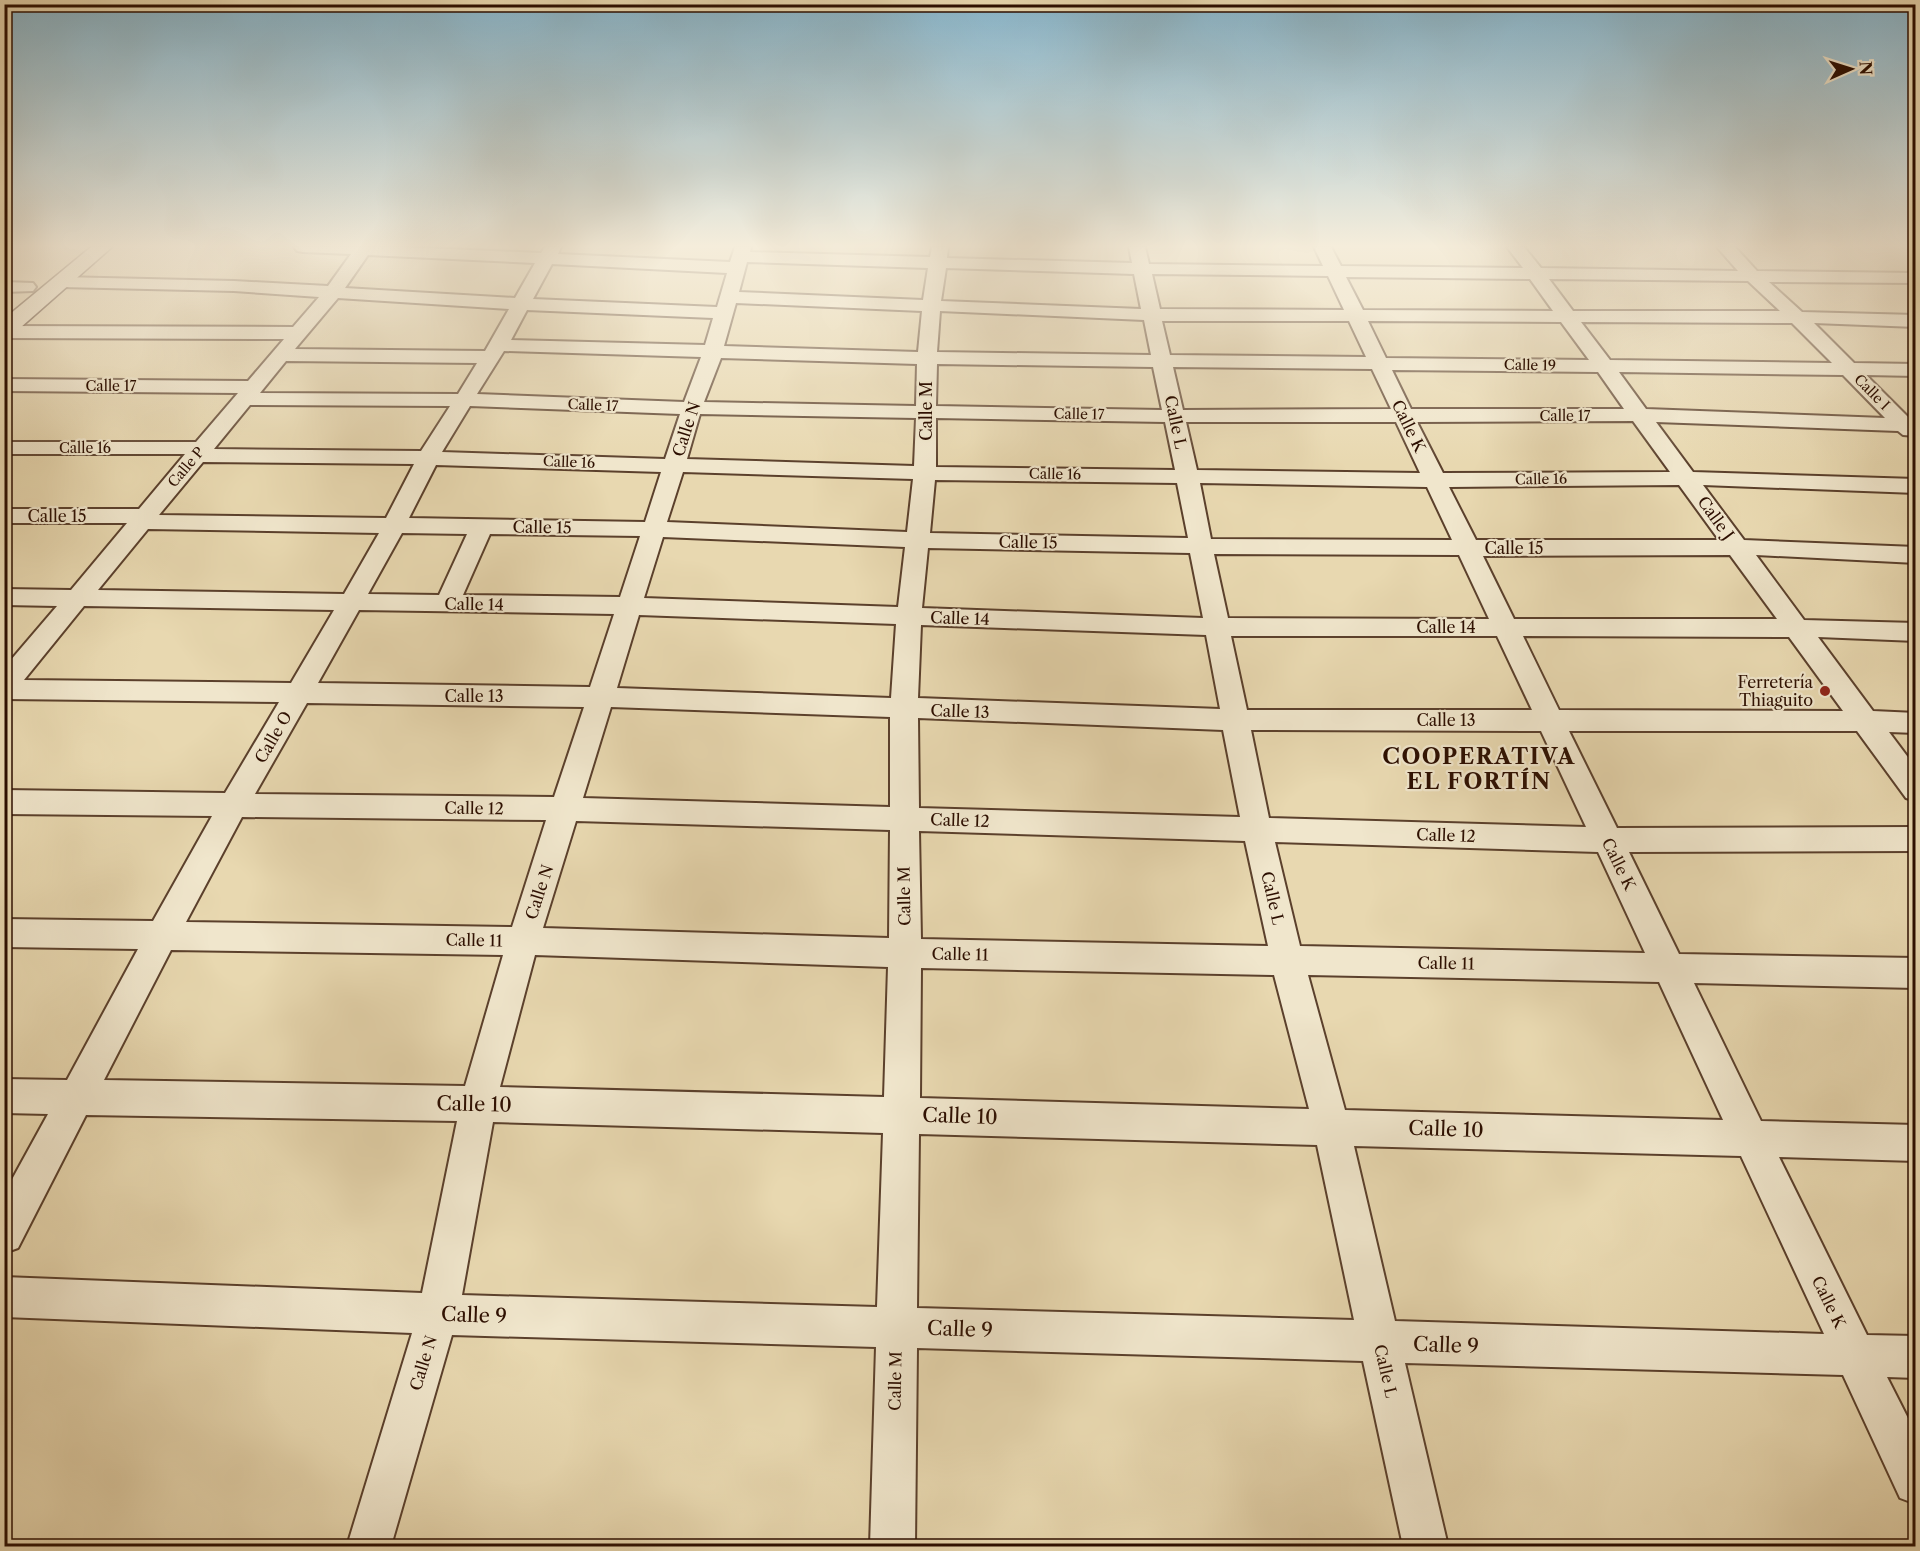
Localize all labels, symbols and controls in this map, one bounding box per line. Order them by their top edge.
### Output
north arrow [1821,39,1881,99]
text: N [1856,61,1876,76]
street label: Calle 19 [1504,356,1556,374]
street label: Calle I [1850,370,1894,414]
street label: Calle 17 [86,377,137,395]
street label: Calle M [916,381,936,441]
street label: Calle L [1161,394,1192,451]
street label: Calle 17 [567,395,619,415]
street label: Calle K [1388,396,1430,456]
street label: Calle N [668,399,704,459]
street label: Calle 17 [1053,405,1105,423]
street label: Calle 17 [1540,407,1591,425]
street label: Calle 16 [59,439,111,457]
street label: Calle P [164,443,208,491]
street label: Calle 16 [543,452,595,472]
street label: Calle 16 [1029,465,1081,483]
street label: Calle 16 [1515,470,1567,488]
street label: Calle J [1693,492,1739,544]
street label: Calle 15 [28,506,86,526]
street label: Calle 15 [512,516,572,538]
street label: Calle 15 [998,531,1058,553]
street label: Calle 15 [1485,538,1543,558]
street label: Calle 14 [444,593,504,615]
street label: Calle 14 [930,607,990,629]
street label: Calle 14 [1416,617,1476,637]
place label: Ferretería Thiaguito [1737,672,1814,710]
marker: Ferretería Thiaguito [1818,684,1832,698]
street label: Calle 13 [444,686,504,706]
street label: Calle 13 [930,700,990,722]
street label: Calle O [250,707,296,767]
street label: Calle 13 [1416,710,1476,730]
district label: COOPERATIVA EL FORTÍN [1382,743,1576,795]
street label: Calle 12 [444,797,504,819]
street label: Calle 12 [930,809,990,831]
street label: Calle 12 [1416,824,1476,846]
street label: Calle K [1598,834,1640,894]
street label: Calle N [521,862,557,922]
street label: Calle M [893,866,915,926]
street label: Calle L [1257,869,1289,927]
street label: Calle 11 [445,930,503,951]
street label: Calle 11 [931,944,989,965]
street label: Calle 11 [1417,953,1475,974]
street label: Calle 10 [436,1091,512,1117]
street label: Calle 10 [922,1103,998,1129]
street label: Calle 10 [1408,1116,1484,1142]
street label: Calle K [1808,1272,1850,1332]
street label: Calle 9 [441,1302,507,1328]
street label: Calle 9 [927,1316,993,1342]
street label: Calle 9 [1413,1332,1479,1358]
street label: Calle N [405,1333,441,1393]
street label: Calle L [1370,1342,1402,1400]
street label: Calle M [884,1351,906,1411]

